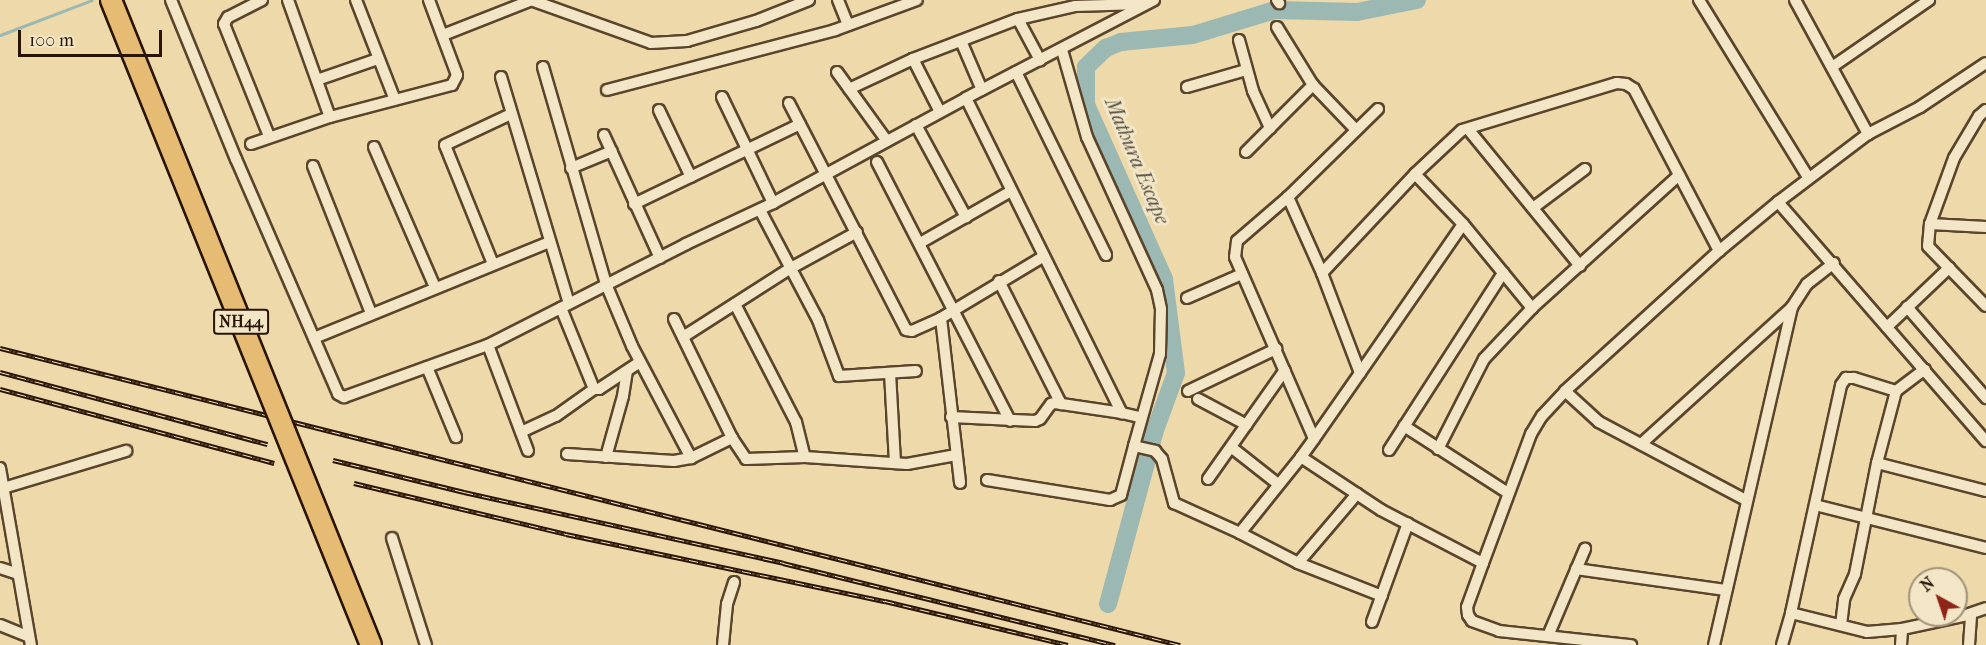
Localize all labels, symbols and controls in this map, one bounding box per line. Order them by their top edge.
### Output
scale bar [21,18,165,56]
text: 100 m [29,30,74,51]
water label: Mathura Escape [1100,94,1174,228]
road number: NH44 [212,309,270,335]
north arrow [1908,567,1968,627]
text: N [1917,573,1938,596]

